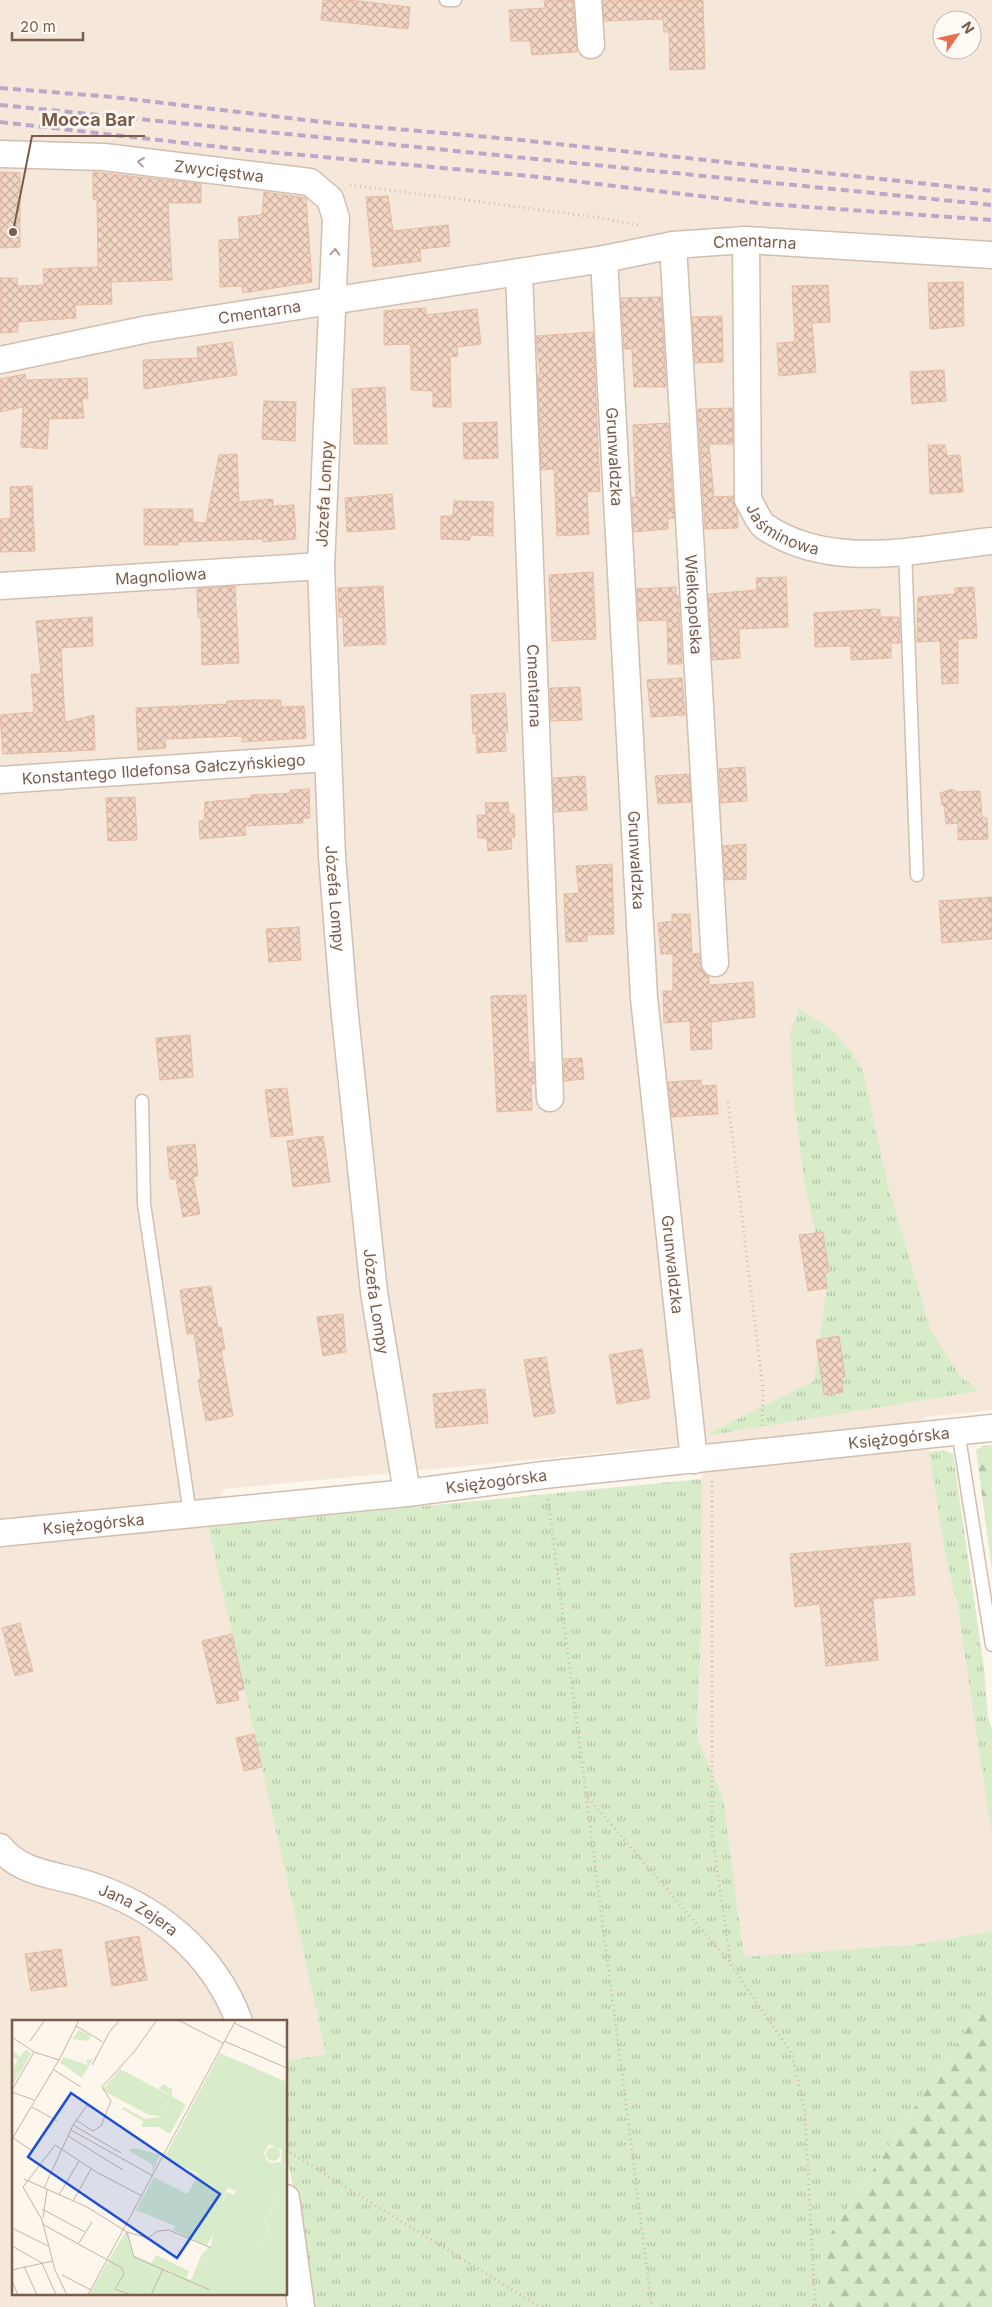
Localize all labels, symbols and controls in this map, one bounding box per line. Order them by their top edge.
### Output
scale bar [12,10,84,42]
north arrow [932,10,982,60]
text: 20 m [20,17,56,36]
text: N [958,18,978,37]
callout: Mocca Bar [32,103,145,136]
text: Mocca Bar [41,109,135,130]
street label: Zwycięstwa [173,156,265,186]
one-way arrow [137,157,146,167]
street label: Cmentarna [713,230,797,253]
one-way arrow [330,248,340,256]
street label: Cmentarna [217,296,302,328]
street label: Grunwaldzka [602,407,627,507]
street label: Józefa Lompy [311,440,337,548]
street label: Jaśminowa [742,500,821,559]
street label: Wielkopolska [681,554,707,655]
street label: Magnoliowa [114,563,207,589]
street label: Cmentarna [523,644,546,728]
street label: Konstantego Ildefonsa Gałczyńskiego [21,749,306,789]
street label: Grunwaldzka [624,810,649,910]
street label: Józefa Lompy [322,845,350,953]
street label: Grunwaldzka [658,1214,688,1315]
street label: Józefa Lompy [359,1248,394,1356]
street label: Księżogórska [847,1422,951,1453]
street label: Księżogórska [444,1465,548,1498]
street label: Księżogórska [42,1509,145,1539]
street label: Jana Zejera [96,1879,182,1940]
inset map [12,2020,288,2294]

